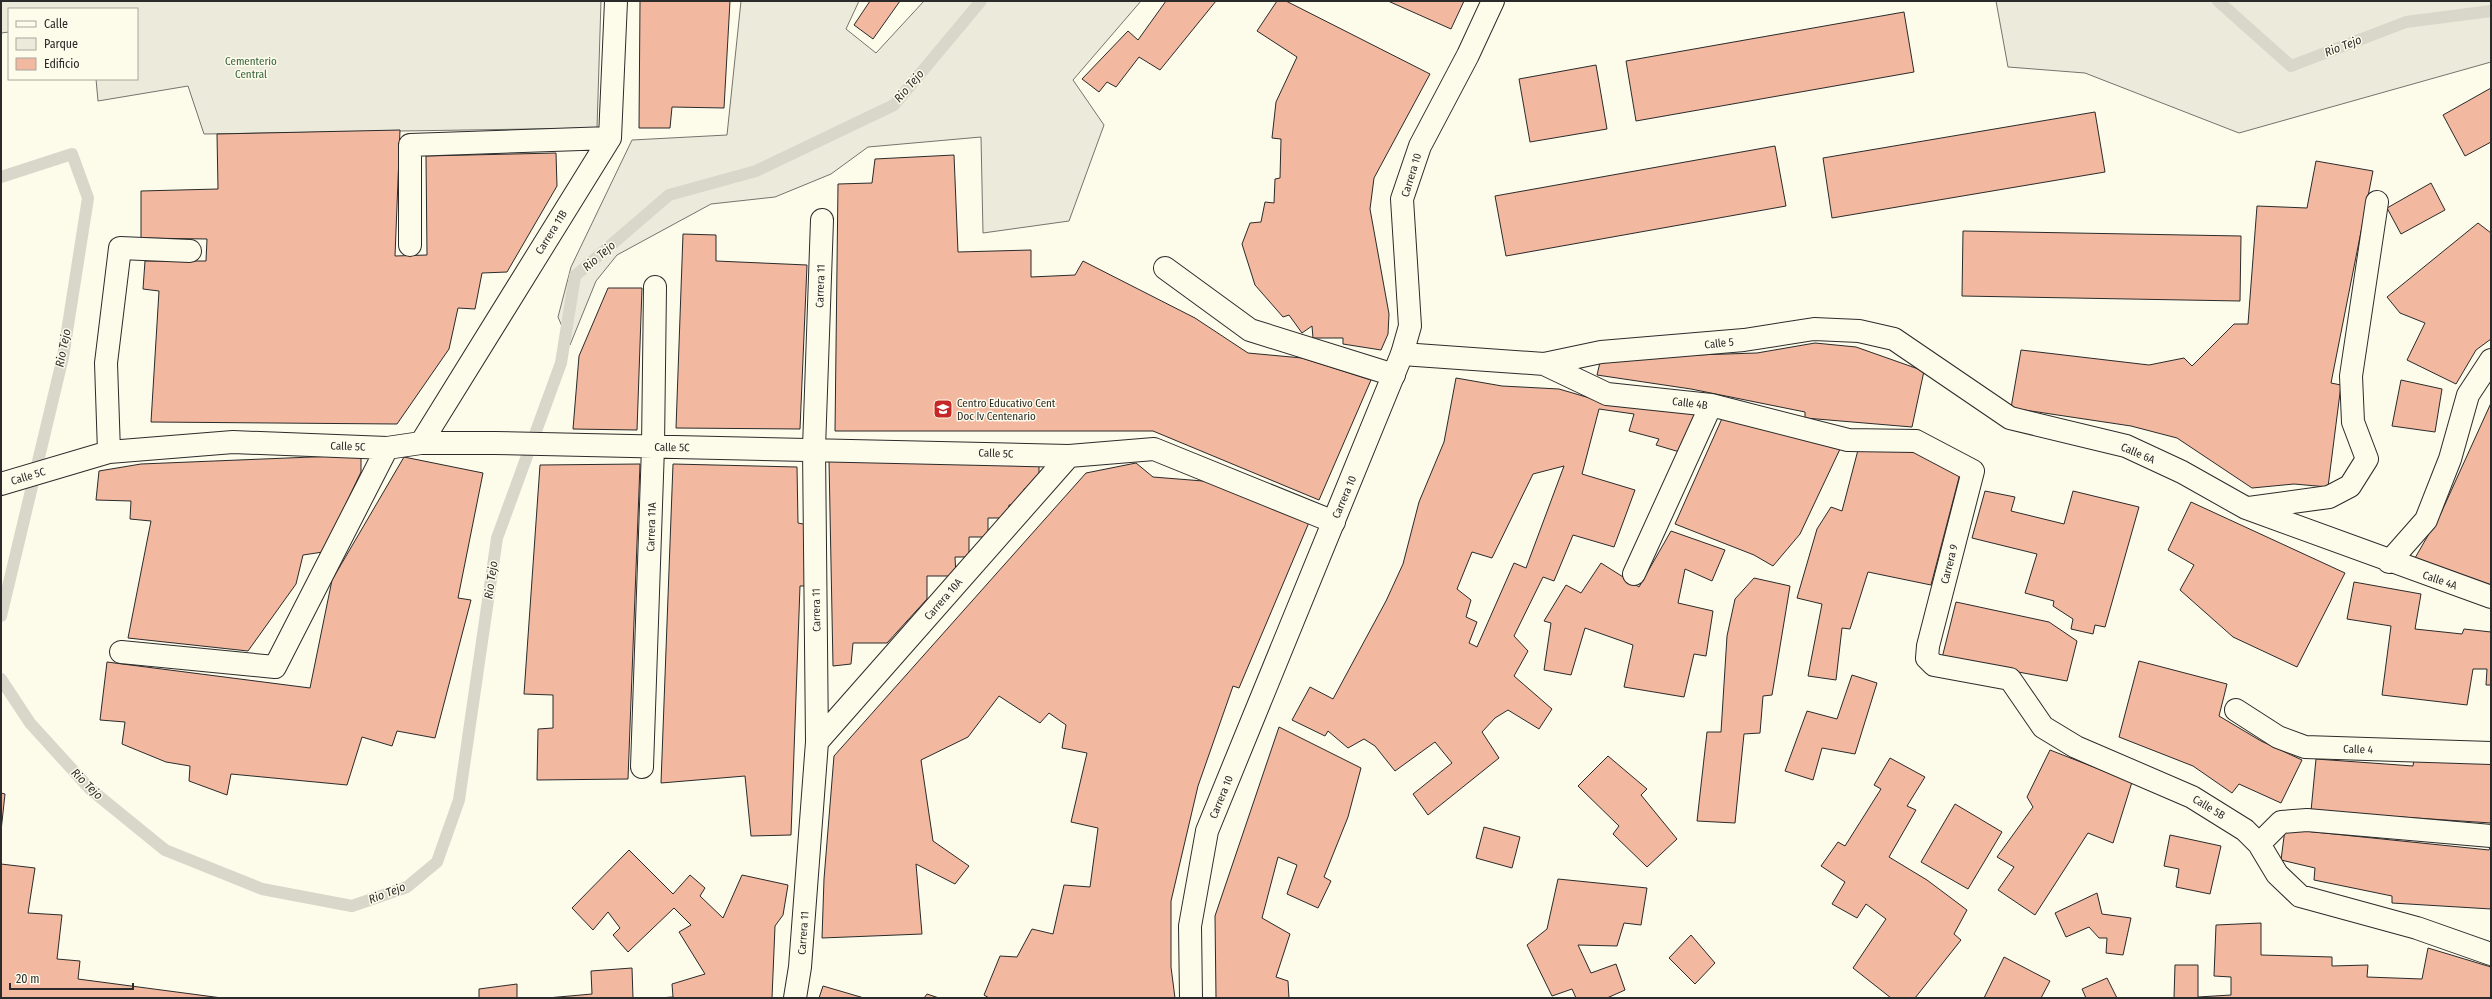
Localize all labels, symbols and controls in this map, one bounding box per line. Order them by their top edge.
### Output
legend [8,8,138,80]
text: Calle [44,17,68,31]
water label: Rio Tejo [2323,33,2363,59]
text: Parque [44,37,78,51]
park label: Cementerio Central [225,55,277,81]
text: Edificio [44,57,80,71]
water label: Rio Tejo [891,67,927,105]
street label: Carrera 10 [1399,151,1424,199]
street label: Carrera 11B [533,208,570,257]
water label: Rio Tejo [580,238,618,274]
street label: Carrera 11 [813,264,828,308]
water label: Rio Tejo [52,328,74,368]
street label: Calle 5 [1704,335,1734,352]
street label: Calle 4B [1671,395,1709,412]
place label: Centro Educativo Cent Doc Iv Centenario [957,397,1056,423]
school or university icon: Centro Educativo Cent Doc Iv Centenario [932,398,954,420]
street label: Calle 5C [330,439,366,454]
street label: Calle 6A [2119,440,2157,467]
street label: Calle 5C [654,441,690,454]
street label: Calle 5C [978,446,1014,461]
street label: Calle 5C [9,465,47,488]
street label: Carrera 10 [1330,474,1359,521]
street label: Carrera 11A [644,502,659,552]
street label: Carrera 9 [1938,543,1961,585]
water label: Rio Tejo [481,560,501,600]
street label: Calle 4A [2421,569,2459,592]
street label: Carrera 10A [922,576,965,623]
street label: Carrera 11 [810,588,823,632]
street label: Calle 4 [2343,742,2374,757]
water label: Rio Tejo [68,766,106,802]
street label: Carrera 10 [1207,774,1236,821]
street label: Calle 5B [2190,793,2227,822]
water label: Rio Tejo [367,880,407,906]
street label: Carrera 11 [795,911,812,955]
scale bar [10,965,133,991]
text: 20 m [16,972,40,986]

